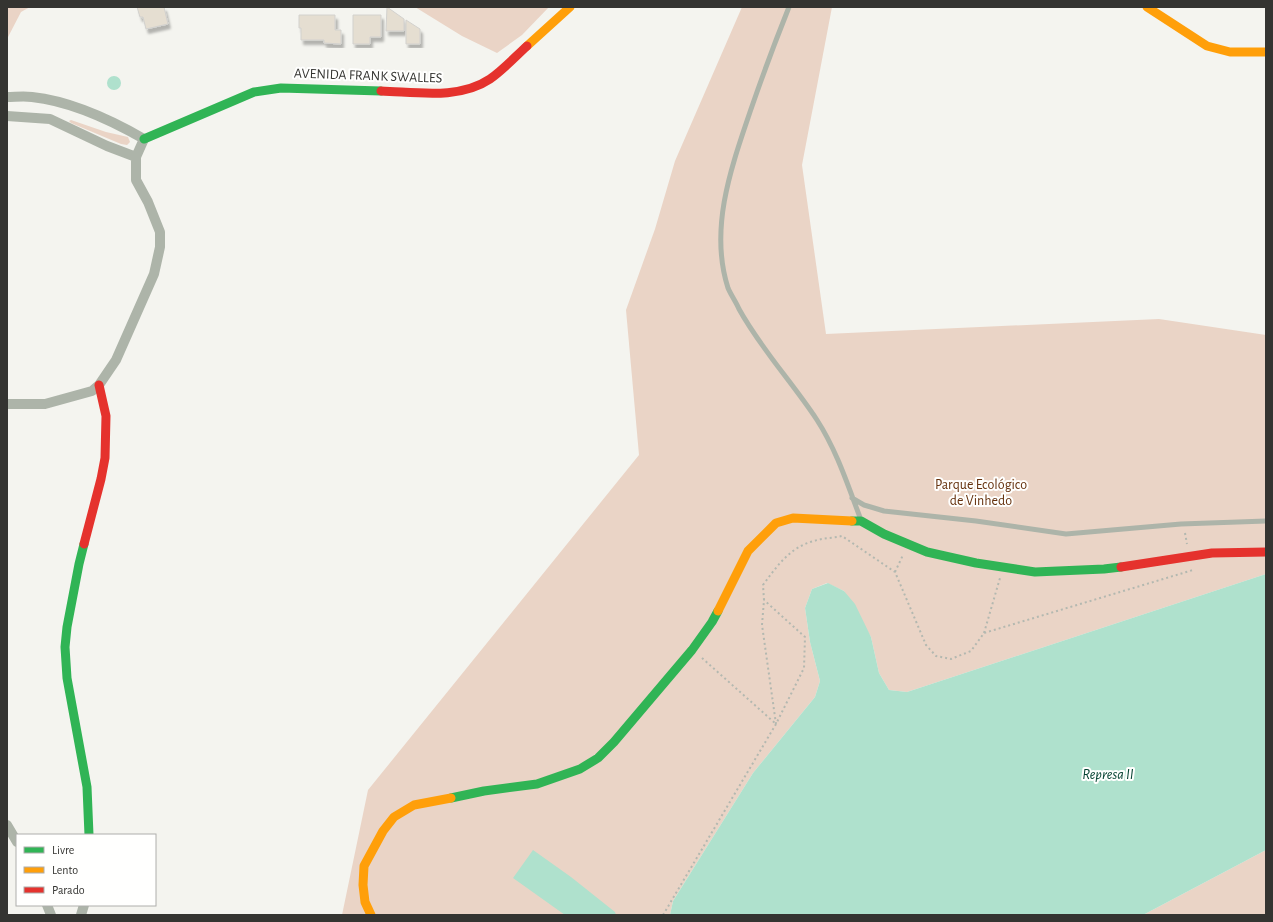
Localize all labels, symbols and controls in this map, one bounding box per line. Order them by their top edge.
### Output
street label: AVENIDA FRANK SWALLES [294,66,442,86]
park label: Parque Ecológico de Vinhedo [935,478,1027,508]
water label: Represa II [1082,767,1134,782]
legend [16,834,156,906]
text: Livre [52,844,74,856]
text: Lento [52,864,78,876]
text: Parado [52,884,85,896]

